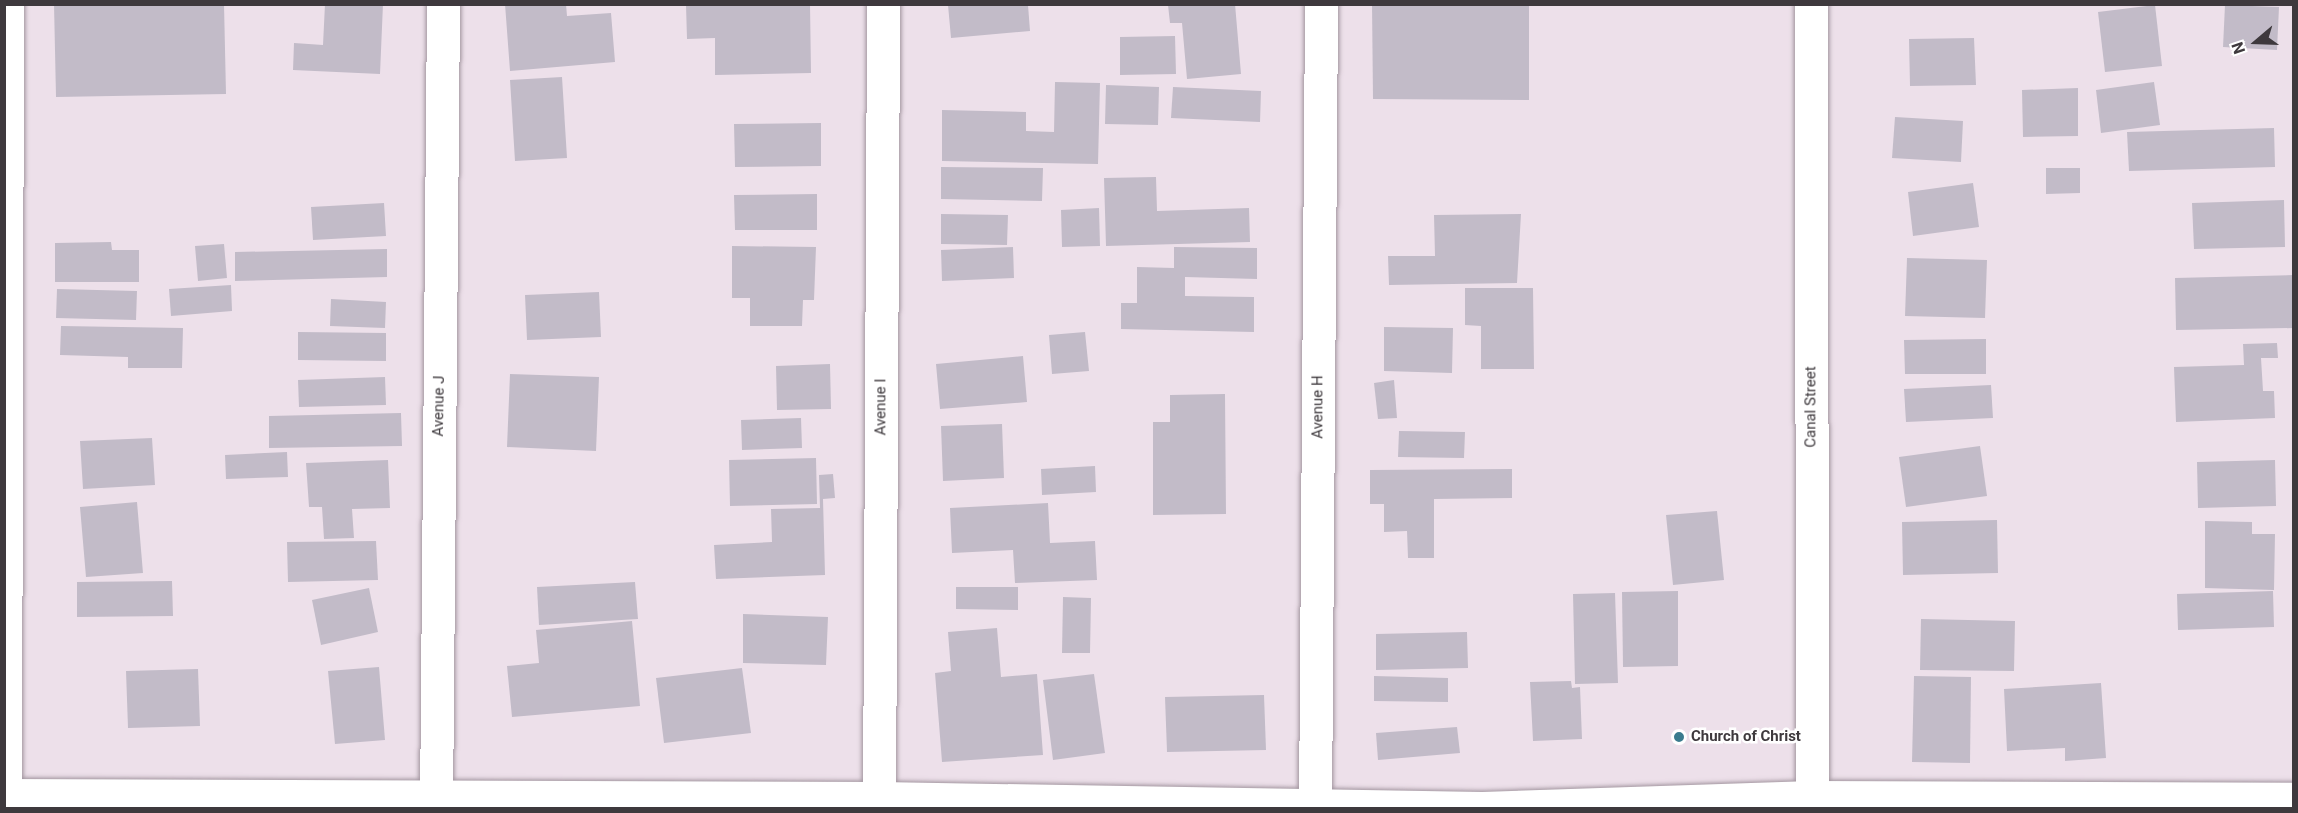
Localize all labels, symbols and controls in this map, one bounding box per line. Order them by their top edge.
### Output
north arrow [2226,12,2286,72]
text: N [2228,40,2249,56]
street label: Canal Street [1802,366,1820,448]
street label: Avenue J [429,375,449,437]
street label: Avenue H [1309,375,1327,439]
street label: Avenue I [872,379,890,435]
place label: Church of Christ [1691,728,1801,746]
marker: Church of Christ [1672,730,1686,744]

